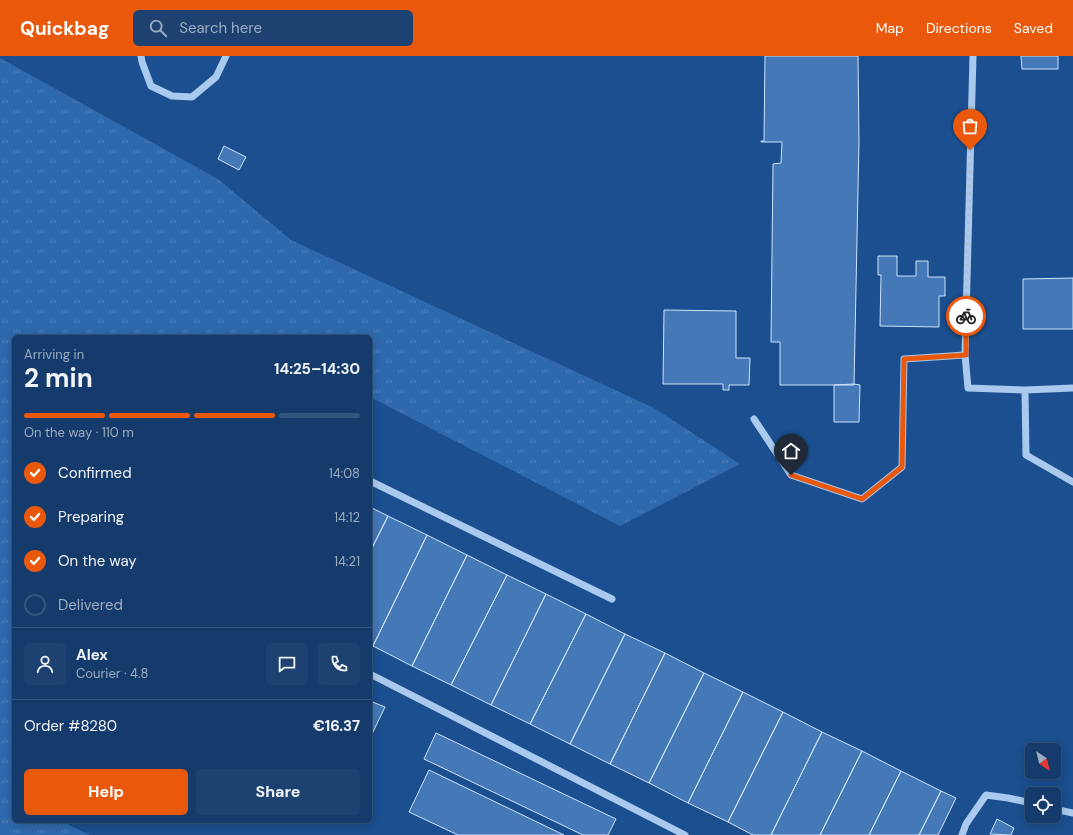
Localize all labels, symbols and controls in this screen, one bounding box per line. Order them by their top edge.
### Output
search box [133,10,413,46]
text: Quickbag [20,16,109,41]
icon: search [147,17,169,39]
text: Search here [179,18,262,38]
text: Map [876,19,904,37]
text: Directions [926,19,992,37]
text: Saved [1014,19,1053,37]
pin [953,109,987,150]
icon: bag [959,115,981,137]
courier [946,296,986,336]
icon: bike [955,305,977,327]
text: Arriving in [24,346,84,363]
text: 14:25–14:30 [274,359,360,379]
text: 2 min [24,361,93,395]
text: On the way · 110 m [24,424,134,441]
pin [774,434,808,475]
icon: home [780,440,802,462]
icon: check [24,462,46,484]
text: Confirmed [58,463,132,483]
text: 14:08 [329,465,360,482]
icon: check [24,506,46,528]
text: Preparing [58,507,124,527]
text: 14:12 [334,509,360,526]
icon: check [24,550,46,572]
text: On the way [58,551,137,571]
text: 14:21 [334,553,360,570]
text: Delivered [58,595,123,615]
button: person [24,643,66,685]
button: chat [266,643,308,685]
button: phone [318,643,360,685]
text: Alex [76,645,108,665]
text: Courier · 4.8 [76,665,148,682]
text: Order #8280 [24,716,117,736]
text: €16.37 [313,716,360,736]
north arrow [1025,743,1061,779]
map controls [1025,743,1061,823]
button: Help [24,769,188,815]
button: Share [196,769,360,815]
button: locate [1025,787,1061,823]

